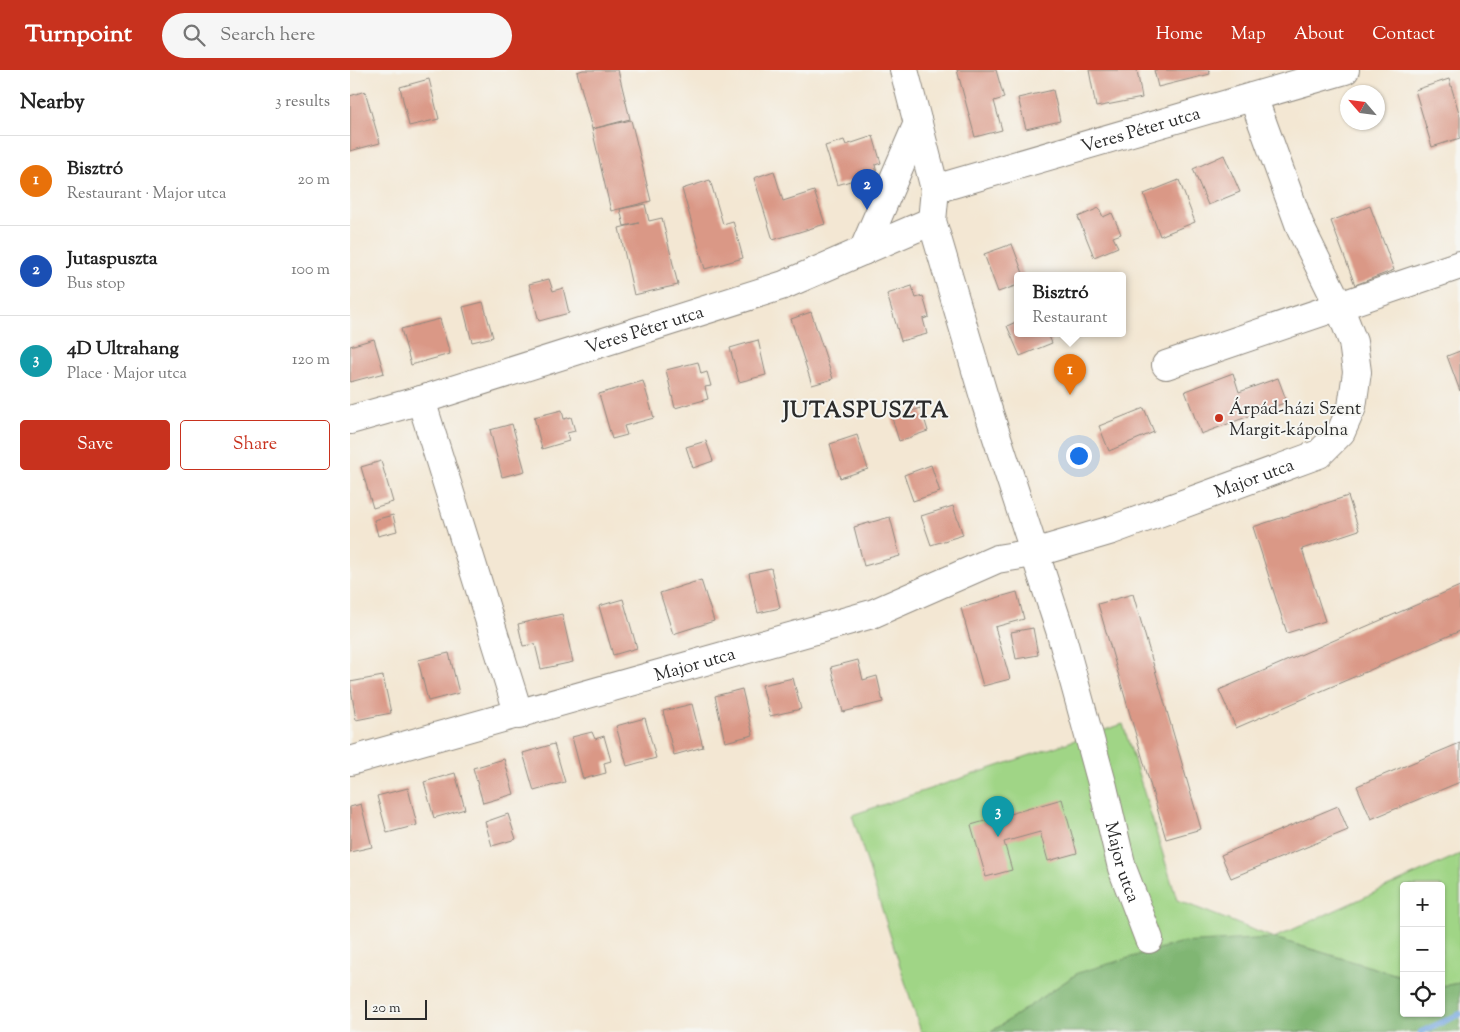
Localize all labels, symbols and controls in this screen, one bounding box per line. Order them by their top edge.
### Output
search box [162,13,512,58]
text: Turnpoint [25,18,132,52]
icon: search [180,21,208,49]
text: Search here [220,22,315,49]
text: Home [1156,22,1203,48]
text: Map [1231,22,1266,48]
text: About [1294,22,1344,48]
text: Contact [1372,22,1435,48]
north arrow [1340,85,1385,130]
text: Nearby [20,88,85,118]
text: 3 results [275,91,330,114]
street label: Veres Péter utca [1078,102,1204,161]
text: Bisztró [67,156,123,183]
text: 1 [33,169,39,192]
text: 20 m [297,169,330,192]
pin: 2 [851,169,883,210]
text: Restaurant · Major utca [67,183,226,206]
text: Jutaspuszta [67,246,158,273]
text: 2 [32,259,40,282]
text: 100 m [291,259,330,282]
popup [1014,272,1126,337]
text: Bus stop [67,273,125,296]
text: Bisztró [1033,280,1089,307]
street label: Veres Péter utca [582,300,707,362]
text: Restaurant [1033,307,1107,330]
text: 4D Ultrahang [67,336,179,363]
text: 3 [33,349,39,372]
text: 120 m [292,349,330,372]
pin: 1 [1054,354,1086,395]
text: Place · Major utca [67,363,187,386]
district label: JUTASPUSZTA [781,396,949,428]
place label: Árpád-házi Szent Margit-kápolna [1229,397,1361,444]
marker: Árpád-házi Szent Margit-kápolna [1213,412,1225,424]
button: Save [20,420,170,470]
button: Share [180,420,330,470]
your location [1066,443,1092,469]
street label: Major utca [1211,453,1298,506]
street label: Major utca [652,642,739,690]
pin: 3 [982,796,1014,837]
street label: Major utca [1097,819,1145,907]
map controls [1400,882,1445,1017]
button: + [1400,882,1445,927]
button: − [1400,927,1445,972]
button: locate [1400,972,1445,1017]
scale bar [365,997,428,1020]
text: 20 m [372,999,401,1019]

